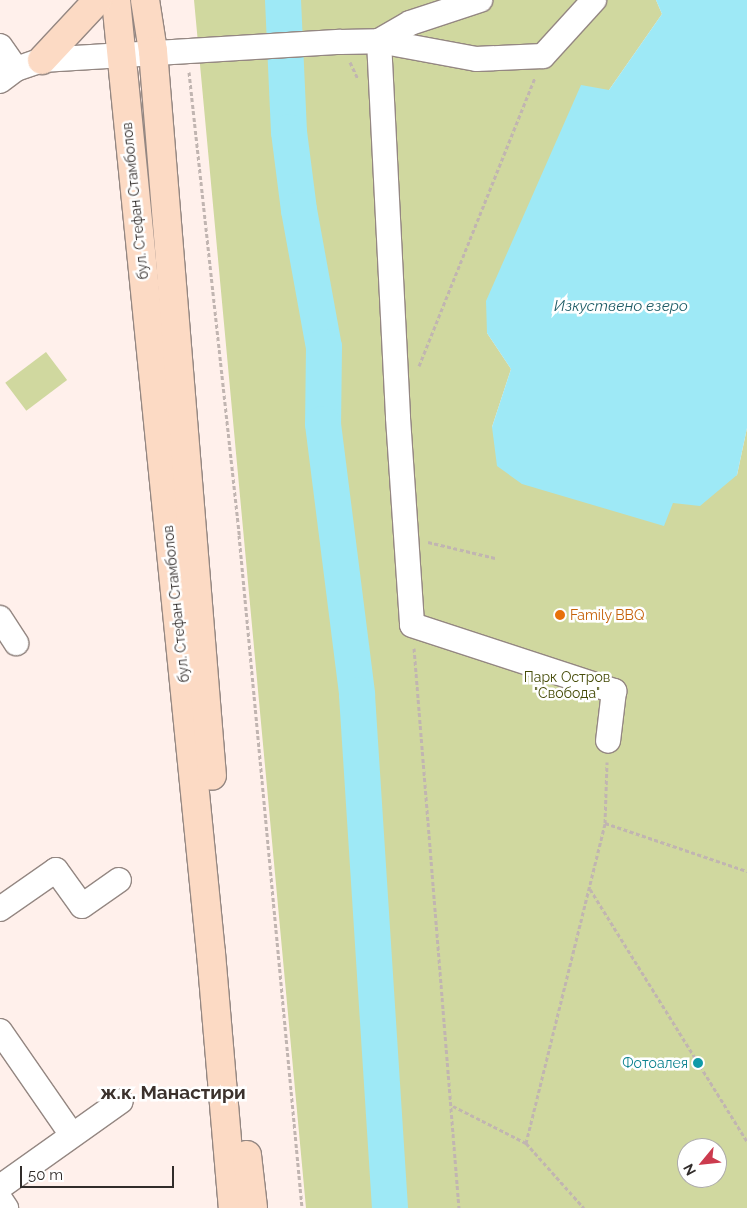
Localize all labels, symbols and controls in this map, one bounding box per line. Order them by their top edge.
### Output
street label: бул. Стефан Стамболов [118,122,152,280]
water label: Изкуствено езеро [554,298,688,316]
street label: бул. Стефан Стамболов [159,525,193,683]
place label: Family BBQ [570,607,645,623]
marker: Family BBQ [554,609,566,621]
park label: Парк Остров "Свобода" [524,669,610,702]
place label: Фотоалея [622,1055,688,1071]
marker: Фотоалея [692,1057,704,1069]
district label: ж.к. Манастири [100,1082,246,1104]
north arrow [677,1138,727,1188]
scale bar [22,1156,176,1188]
text: N [680,1161,699,1178]
text: 50 m [28,1166,63,1184]

